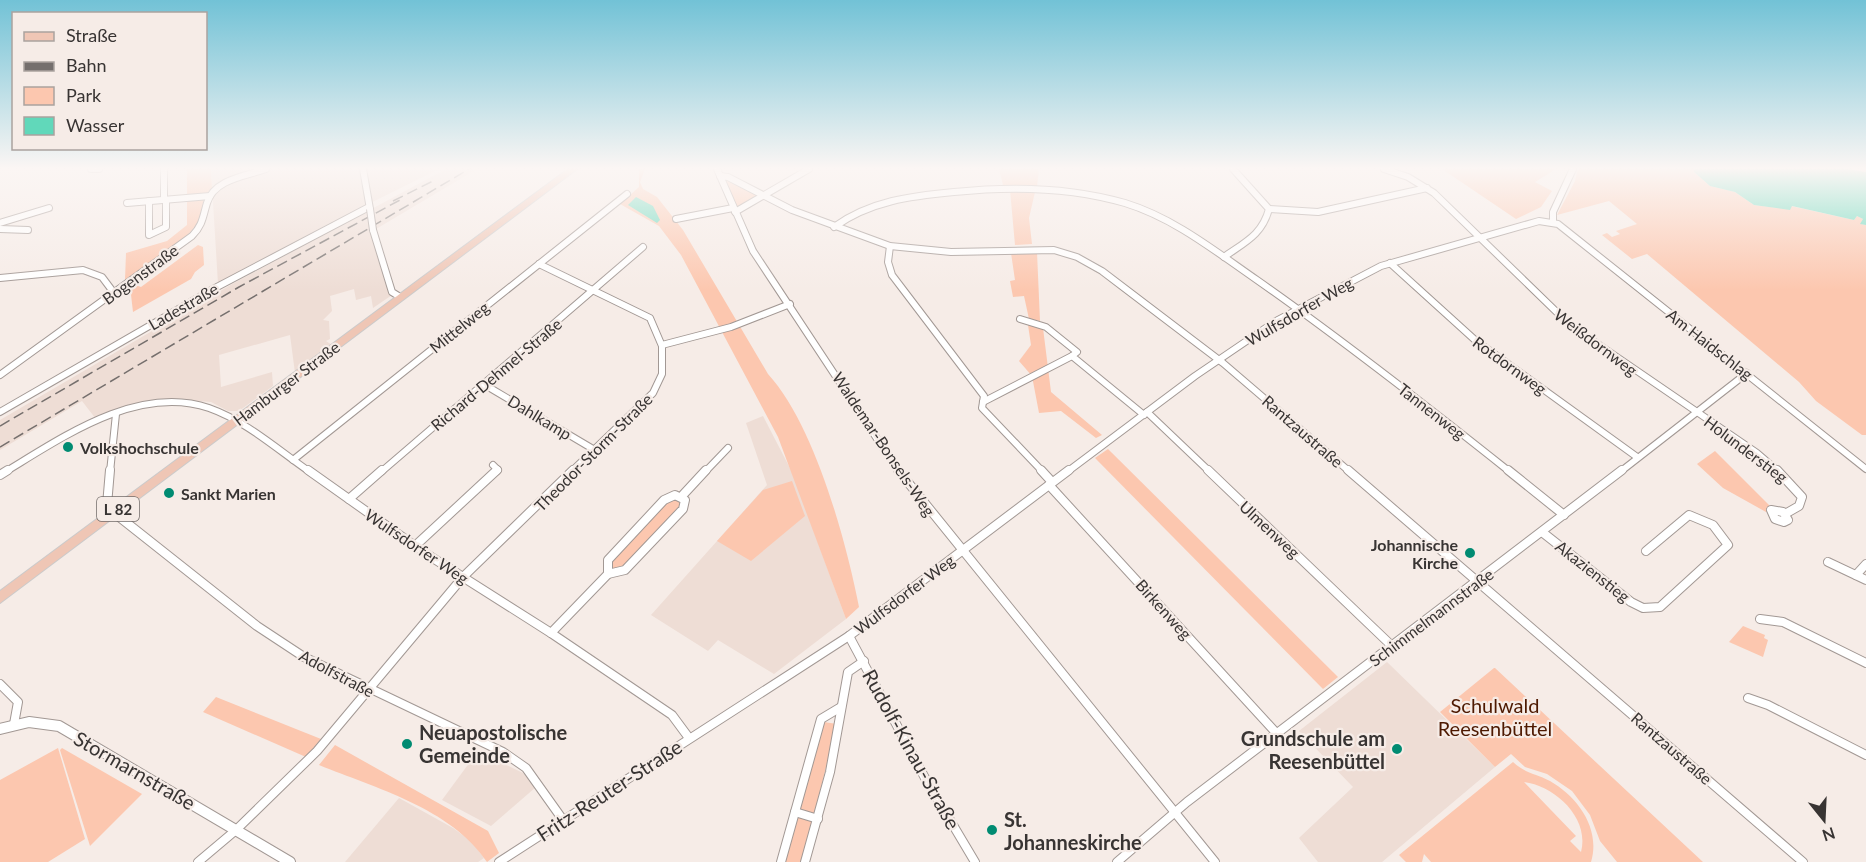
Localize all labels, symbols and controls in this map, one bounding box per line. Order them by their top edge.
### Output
legend [12,12,207,150]
text: Straße [66,24,117,46]
text: Bahn [66,54,107,76]
text: Park [66,84,102,106]
text: Wasser [66,114,125,136]
street label: Bogenstraße [98,240,182,308]
street label: Wulfsdorfer Weg [1242,273,1356,349]
street label: Ladestraße [145,278,221,334]
street label: Mittelweg [425,297,493,357]
street label: Am Haidschlag [1663,304,1757,384]
street label: Weißdornweg [1551,305,1641,379]
street label: Richard-Dehmel-Straße [427,314,565,434]
street label: Rotdornweg [1470,332,1550,398]
street label: Hamburger Straße [229,337,343,429]
street label: Waldemar-Bonsels-Weg [829,368,939,520]
street label: Tannenweg [1395,379,1469,443]
street label: Theodor-Storm-Straße [530,389,656,515]
street label: Dahlkamp [505,391,575,443]
street label: Rantzaustraße [1259,391,1347,471]
street label: Holunderstieg [1701,412,1791,486]
place label: Volkshochschule [79,438,199,457]
marker: Volkshochschule [61,440,75,454]
place label: Sankt Marien [181,484,276,503]
marker: Sankt Marien [162,486,176,500]
street label: Ulmenweg [1236,496,1304,562]
road number: L 82 [97,497,139,521]
street label: Wulfsdorfer Weg [362,504,472,588]
place label: Johannische Kirche [1371,535,1458,572]
street label: Akazienstieg [1552,536,1634,606]
marker: Johannische Kirche [1463,546,1477,560]
street label: Wulfsdorfer Weg [850,550,958,638]
street label: Schimmelmannstraße [1365,564,1497,670]
street label: Birkenweg [1132,575,1196,643]
street label: Adolfstraße [296,645,378,701]
street label: Rudolf-Kinau-Straße [858,665,966,833]
park label: Schulwald Reesenbüttel [1438,693,1552,740]
street label: Rantzaustraße [1628,708,1716,788]
place label: Neuapostolische Gemeinde [419,720,567,767]
street label: Stormarnstraße [70,726,200,814]
place label: Grundschule am Reesenbüttel [1241,726,1385,773]
street label: Fritz-Reuter-Straße [532,734,686,846]
marker: Neuapostolische Gemeinde [400,737,414,751]
marker: Grundschule am Reesenbüttel [1390,742,1404,756]
north arrow [1794,790,1854,850]
place label: St. Johanneskirche [1004,807,1142,854]
marker: St. Johanneskirche [985,823,999,837]
text: N [1820,824,1838,846]

